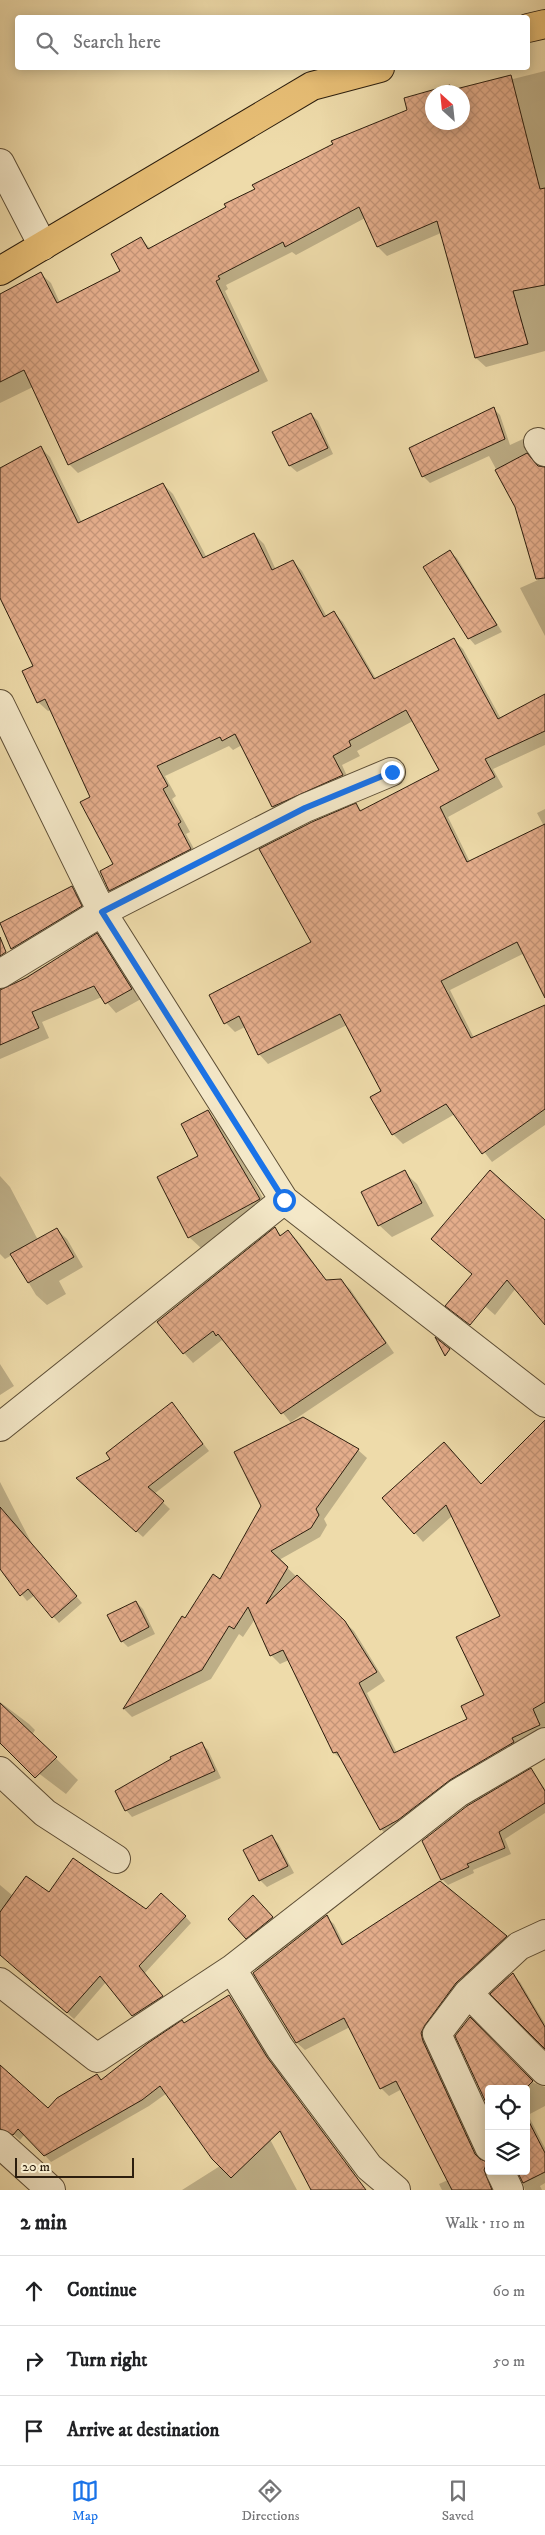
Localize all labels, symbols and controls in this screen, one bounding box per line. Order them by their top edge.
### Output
search box [15,15,530,70]
icon: search [33,29,61,57]
text: Search here [73,31,161,54]
north arrow [425,85,470,130]
route end [381,761,404,784]
route start [273,1189,296,1212]
map controls [485,2085,530,2175]
button: locate [485,2085,530,2130]
button: layers [485,2130,530,2175]
scale bar [15,2155,134,2178]
text: 20 m [22,2158,50,2176]
text: 2 min [20,2210,67,2236]
text: Walk · 110 m [445,2213,525,2233]
icon: ahead [20,2277,48,2305]
text: Continue [67,2279,137,2302]
text: 60 m [493,2281,525,2301]
icon: right [20,2347,48,2375]
text: Turn right [67,2349,147,2372]
text: 50 m [493,2351,525,2371]
icon: arrive [20,2417,48,2445]
text: Arrive at destination [67,2419,219,2442]
tab: Map [71,2477,99,2525]
tab: Directions [241,2477,299,2525]
tab: Saved [442,2477,474,2525]

